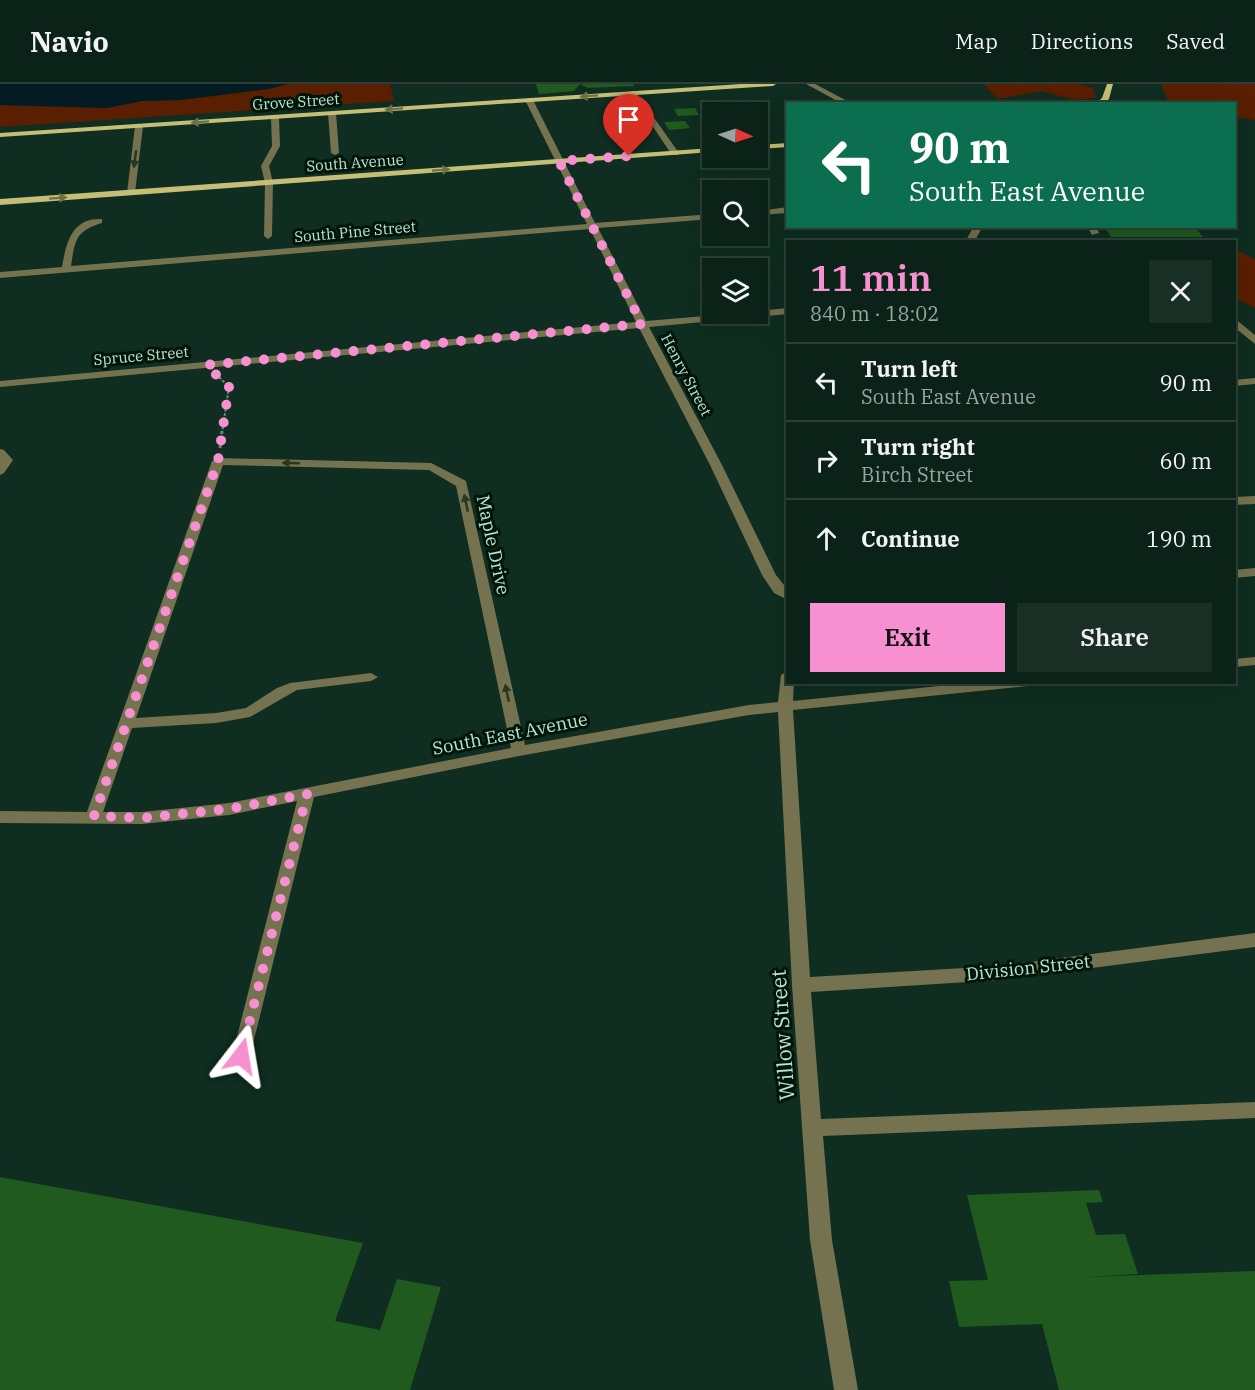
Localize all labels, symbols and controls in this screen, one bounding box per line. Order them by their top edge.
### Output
text: Navio [30,23,109,60]
text: Map [955,27,998,55]
text: Directions [1031,27,1133,55]
text: Saved [1166,27,1225,55]
street label: Grove Street [252,89,340,114]
one-way arrow [579,92,598,101]
pin [603,94,654,156]
north arrow [702,102,768,168]
map controls [702,102,768,324]
icon: arrive [612,103,645,136]
one-way arrow [385,104,404,114]
one-way arrow [190,117,209,127]
text: 90 m [909,120,1010,175]
icon: left [810,126,888,204]
one-way arrow [131,150,140,169]
street label: South Avenue [306,150,404,175]
one-way arrow [432,165,451,175]
text: South East Avenue [909,173,1145,208]
button: search [702,180,768,246]
one-way arrow [49,193,68,203]
street label: South Pine Street [293,217,417,246]
text: 11 min [810,254,932,301]
button: layers [702,258,768,324]
button: close [1149,260,1212,323]
text: 840 m · 18:02 [810,300,939,327]
street label: Henry Street [657,331,716,419]
street label: Spruce Street [93,342,189,369]
text: Turn left [861,354,957,383]
icon: left [810,366,843,399]
text: 90 m [1160,368,1212,397]
text: South East Avenue [861,383,1036,410]
text: Turn right [861,432,975,461]
icon: right [810,444,843,477]
text: 60 m [1160,446,1212,475]
one-way arrow [281,458,300,467]
text: Birch Street [861,461,973,488]
one-way arrow [461,493,470,512]
street label: Maple Drive [472,493,515,597]
icon: ahead [810,522,843,555]
text: Continue [861,524,960,553]
text: 190 m [1146,524,1212,553]
button: Exit [810,603,1005,672]
button: Share [1017,603,1212,672]
one-way arrow [502,684,511,703]
street label: South East Avenue [430,707,589,760]
street label: Division Street [965,950,1091,985]
street label: Willow Street [763,969,801,1101]
position arrow [209,1024,273,1088]

